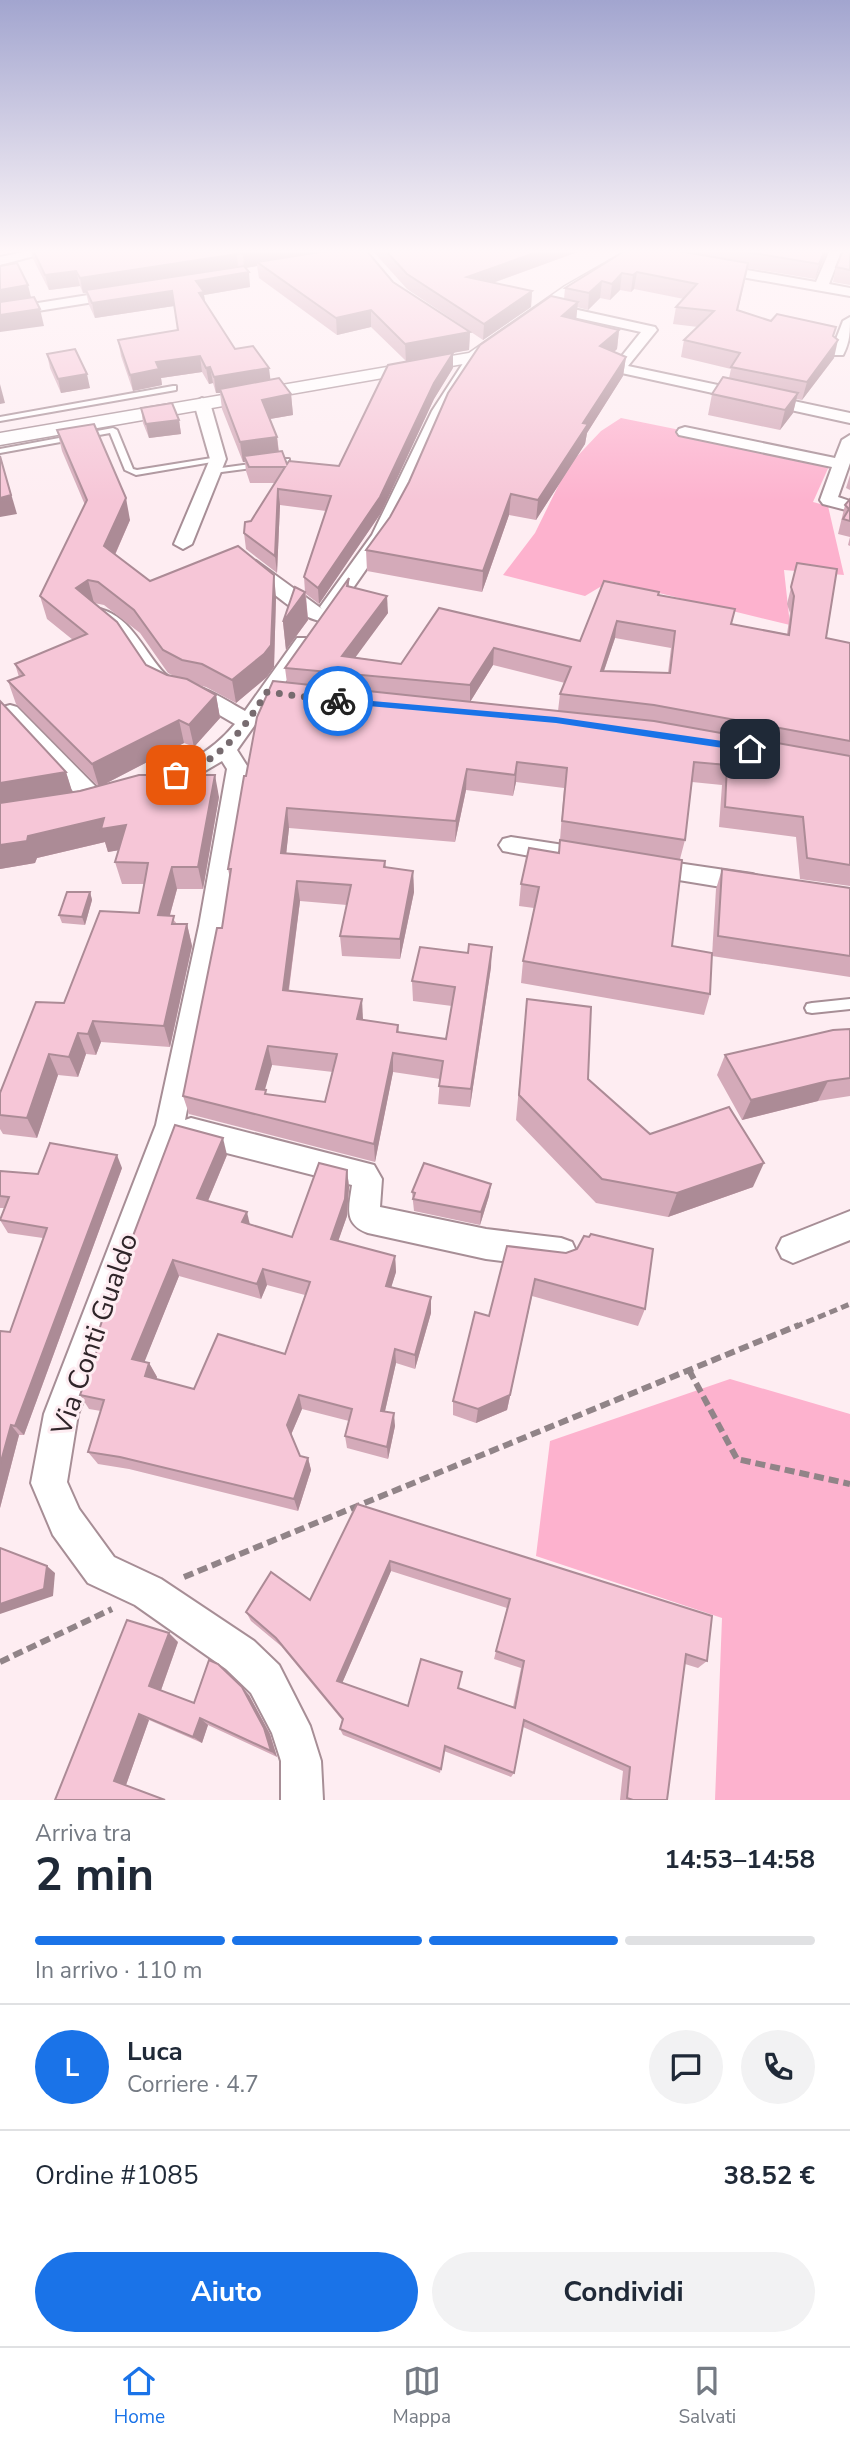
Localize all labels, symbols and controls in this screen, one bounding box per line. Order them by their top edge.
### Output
courier [303,666,373,736]
icon: bike [319,682,357,720]
pin [720,719,780,779]
icon: home [731,730,769,768]
pin [146,745,206,805]
icon: bag [157,756,195,794]
street label: Via Conti Gualdo [42,1228,147,1441]
text: Arriva tra [35,1818,132,1849]
text: 14:53–14:58 [664,1842,815,1877]
text: 2 min [35,1843,154,1906]
text: In arrivo · 110 m [35,1955,202,1986]
button: chat [649,2030,723,2104]
button: phone [741,2030,815,2104]
text: Luca [127,2034,183,2069]
text: L [65,2050,79,2085]
text: Corriere · 4.7 [127,2069,259,2100]
text: Ordine #1085 [35,2158,199,2193]
text: 38.52 € [724,2158,815,2193]
button: Aiuto [35,2252,418,2332]
button: Condividi [432,2252,815,2332]
tab: Home [114,2362,165,2430]
tab: Mappa [392,2362,451,2430]
tab: Salvati [678,2362,736,2430]

